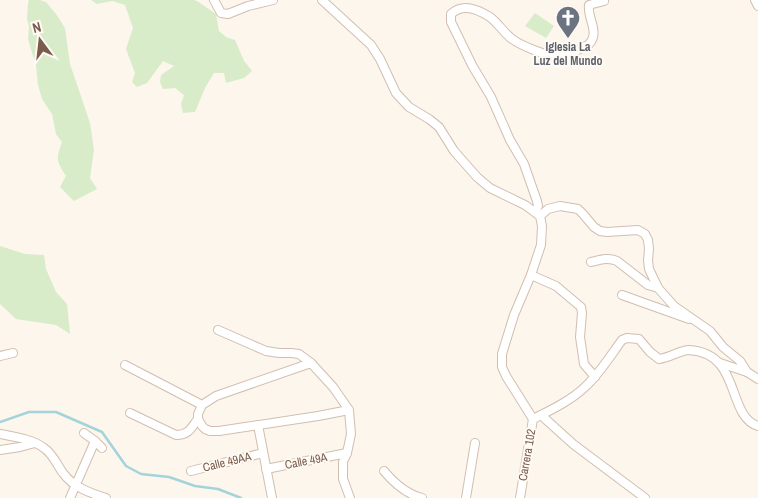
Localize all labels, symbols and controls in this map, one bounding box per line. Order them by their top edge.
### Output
church icon: Iglesia La Luz del Mundo [555,5,581,39]
north arrow [15,15,65,65]
text: N [30,18,43,37]
place label: Iglesia La Luz del Mundo [534,39,602,69]
street label: Carrera 102 [515,428,539,482]
street label: Calle 49AA [201,448,253,476]
street label: Calle 49A [284,449,329,473]

